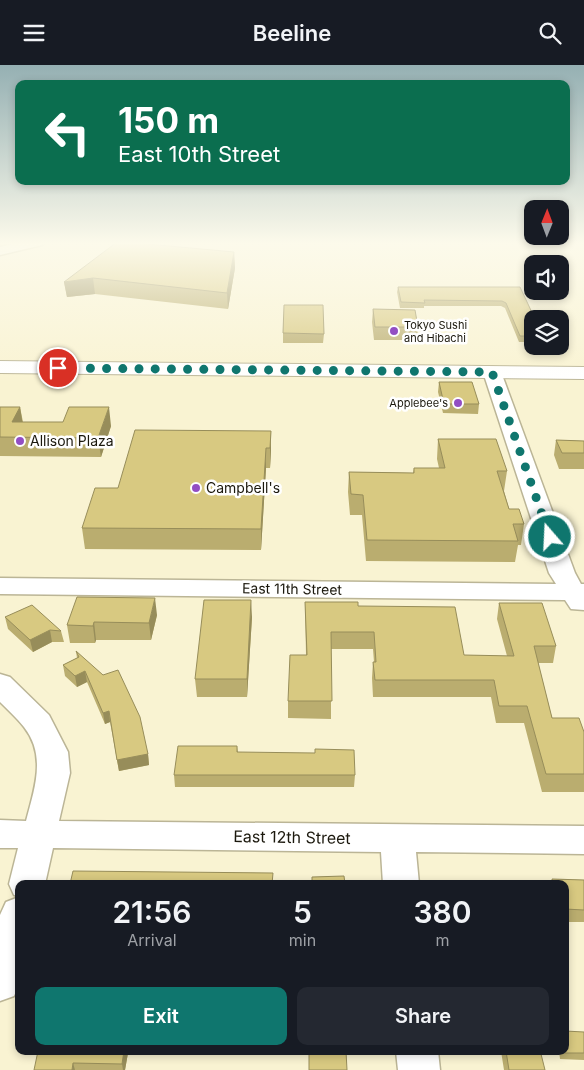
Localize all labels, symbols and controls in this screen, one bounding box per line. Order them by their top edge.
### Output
icon: menu [20,19,48,47]
icon: search [536,19,564,47]
text: Beeline [253,20,331,46]
text: 150 m [118,99,219,141]
icon: left [35,100,100,165]
text: East 10th Street [118,141,280,167]
north arrow [524,200,569,245]
map controls [524,200,569,355]
button: sound [524,255,569,300]
button: layers [524,310,569,355]
place label: Tokyo Sushi and Hibachi [404,318,467,345]
marker: Tokyo Sushi and Hibachi [388,325,400,337]
pin [37,347,79,389]
icon: arrive [44,354,72,382]
place label: Applebee's [389,396,448,410]
marker: Applebee's [452,397,464,409]
place label: Allison Plaza [30,432,114,449]
marker: Allison Plaza [14,435,26,447]
place label: Campbell's [206,479,280,496]
marker: Campbell's [190,482,202,494]
position arrow [523,510,575,562]
street label: East 11th Street [242,579,343,598]
street label: East 12th Street [233,826,351,848]
text: 21:56 [112,894,191,930]
text: 5 [293,894,312,930]
text: 380 [414,894,472,930]
text: Arrival [127,930,177,950]
text: min [289,930,316,950]
text: m [436,930,450,950]
button: Exit [35,987,287,1045]
button: Share [297,987,549,1045]

